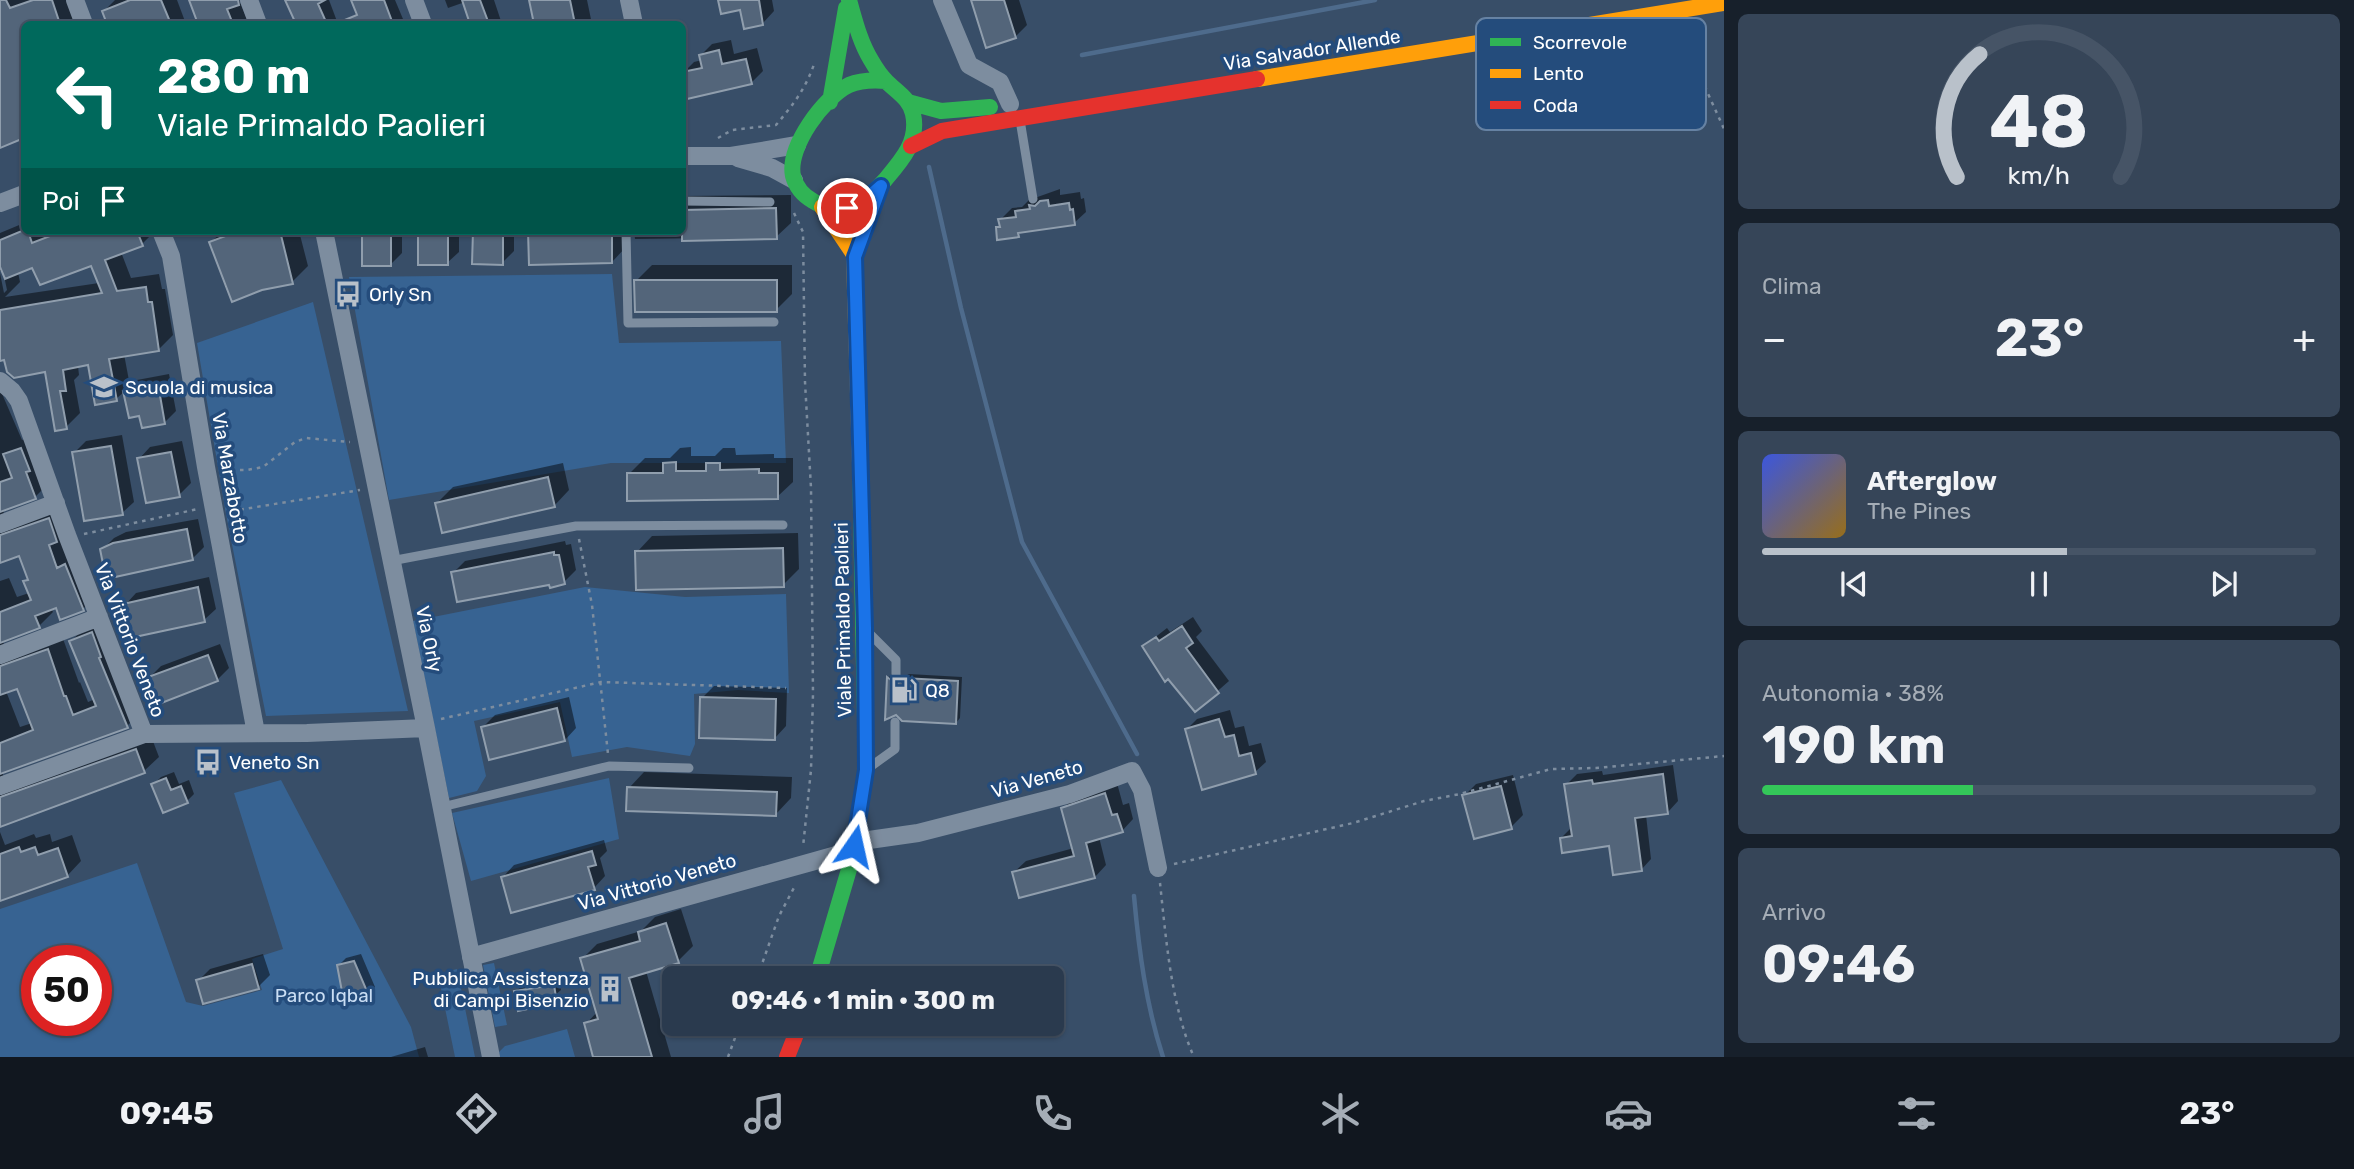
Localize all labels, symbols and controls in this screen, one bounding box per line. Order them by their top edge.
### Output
legend [1476,18,1706,130]
street label: Via Salvador Allende [1222,25,1402,75]
text: Scorrevole [1533,31,1627,54]
text: 280 m [157,47,311,105]
icon: left [42,49,133,140]
text: Lento [1533,62,1584,85]
text: 48 [1989,80,2089,166]
text: Coda [1533,94,1578,117]
text: Viale Primaldo Paolieri [157,106,486,144]
text: km/h [2008,161,2070,190]
pin [817,178,877,238]
icon: arrive [94,182,132,220]
text: Poi [42,186,80,217]
icon: arrive [828,189,866,227]
text: Clima [1762,272,1822,300]
bus stop icon: Orly Sn [333,279,363,309]
place label: Orly Sn [369,283,432,306]
text: 23° [1995,307,2084,369]
text: − [1762,316,1787,362]
text: + [2292,316,2316,362]
school or university icon: Scuola di musica [89,372,119,402]
place label: Scuola di musica [125,376,274,399]
street label: Via Marzabotto [207,411,253,545]
text: Afterglow [1867,466,1997,497]
text: The Pines [1867,497,1971,525]
street label: Viale Primaldo Paolieri [830,522,856,718]
street label: Via Vittorio Veneto [90,559,170,721]
icon: previous [1835,565,1873,603]
icon: pause [2020,565,2058,603]
icon: next [2205,565,2243,603]
street label: Via Orly [411,604,447,674]
fuel station icon: Q8 [889,675,919,705]
place label: Q8 [925,679,950,702]
text: Autonomia · 38% [1762,679,1944,707]
text: 190 km [1762,714,1946,776]
bus stop icon: Veneto Sn [193,747,223,777]
place label: Veneto Sn [229,751,320,774]
street label: Via Veneto [989,755,1085,803]
position arrow [817,809,891,883]
street label: Via Vittorio Veneto [575,848,739,916]
text: Arrivo [1762,898,1826,926]
text: 09:46 [1762,933,1915,995]
speed limit sign: 50 [21,945,112,1036]
place label: Pubblica Assistenza di Campi Bisenzio [412,967,589,1012]
building icon: Pubblica Assistenza di Campi Bisenzio [595,974,625,1004]
park label: Parco Iqbal [275,984,373,1007]
text: 09:46 · 1 min · 300 m [731,985,995,1016]
icon: directions [452,1089,501,1138]
icon: music [740,1089,789,1138]
icon: phone [1028,1089,1077,1138]
icon: climate [1316,1089,1365,1138]
icon: car [1604,1089,1653,1138]
icon: filters [1892,1089,1941,1138]
text: 09:45 [119,1094,214,1132]
text: 23° [2179,1094,2235,1132]

